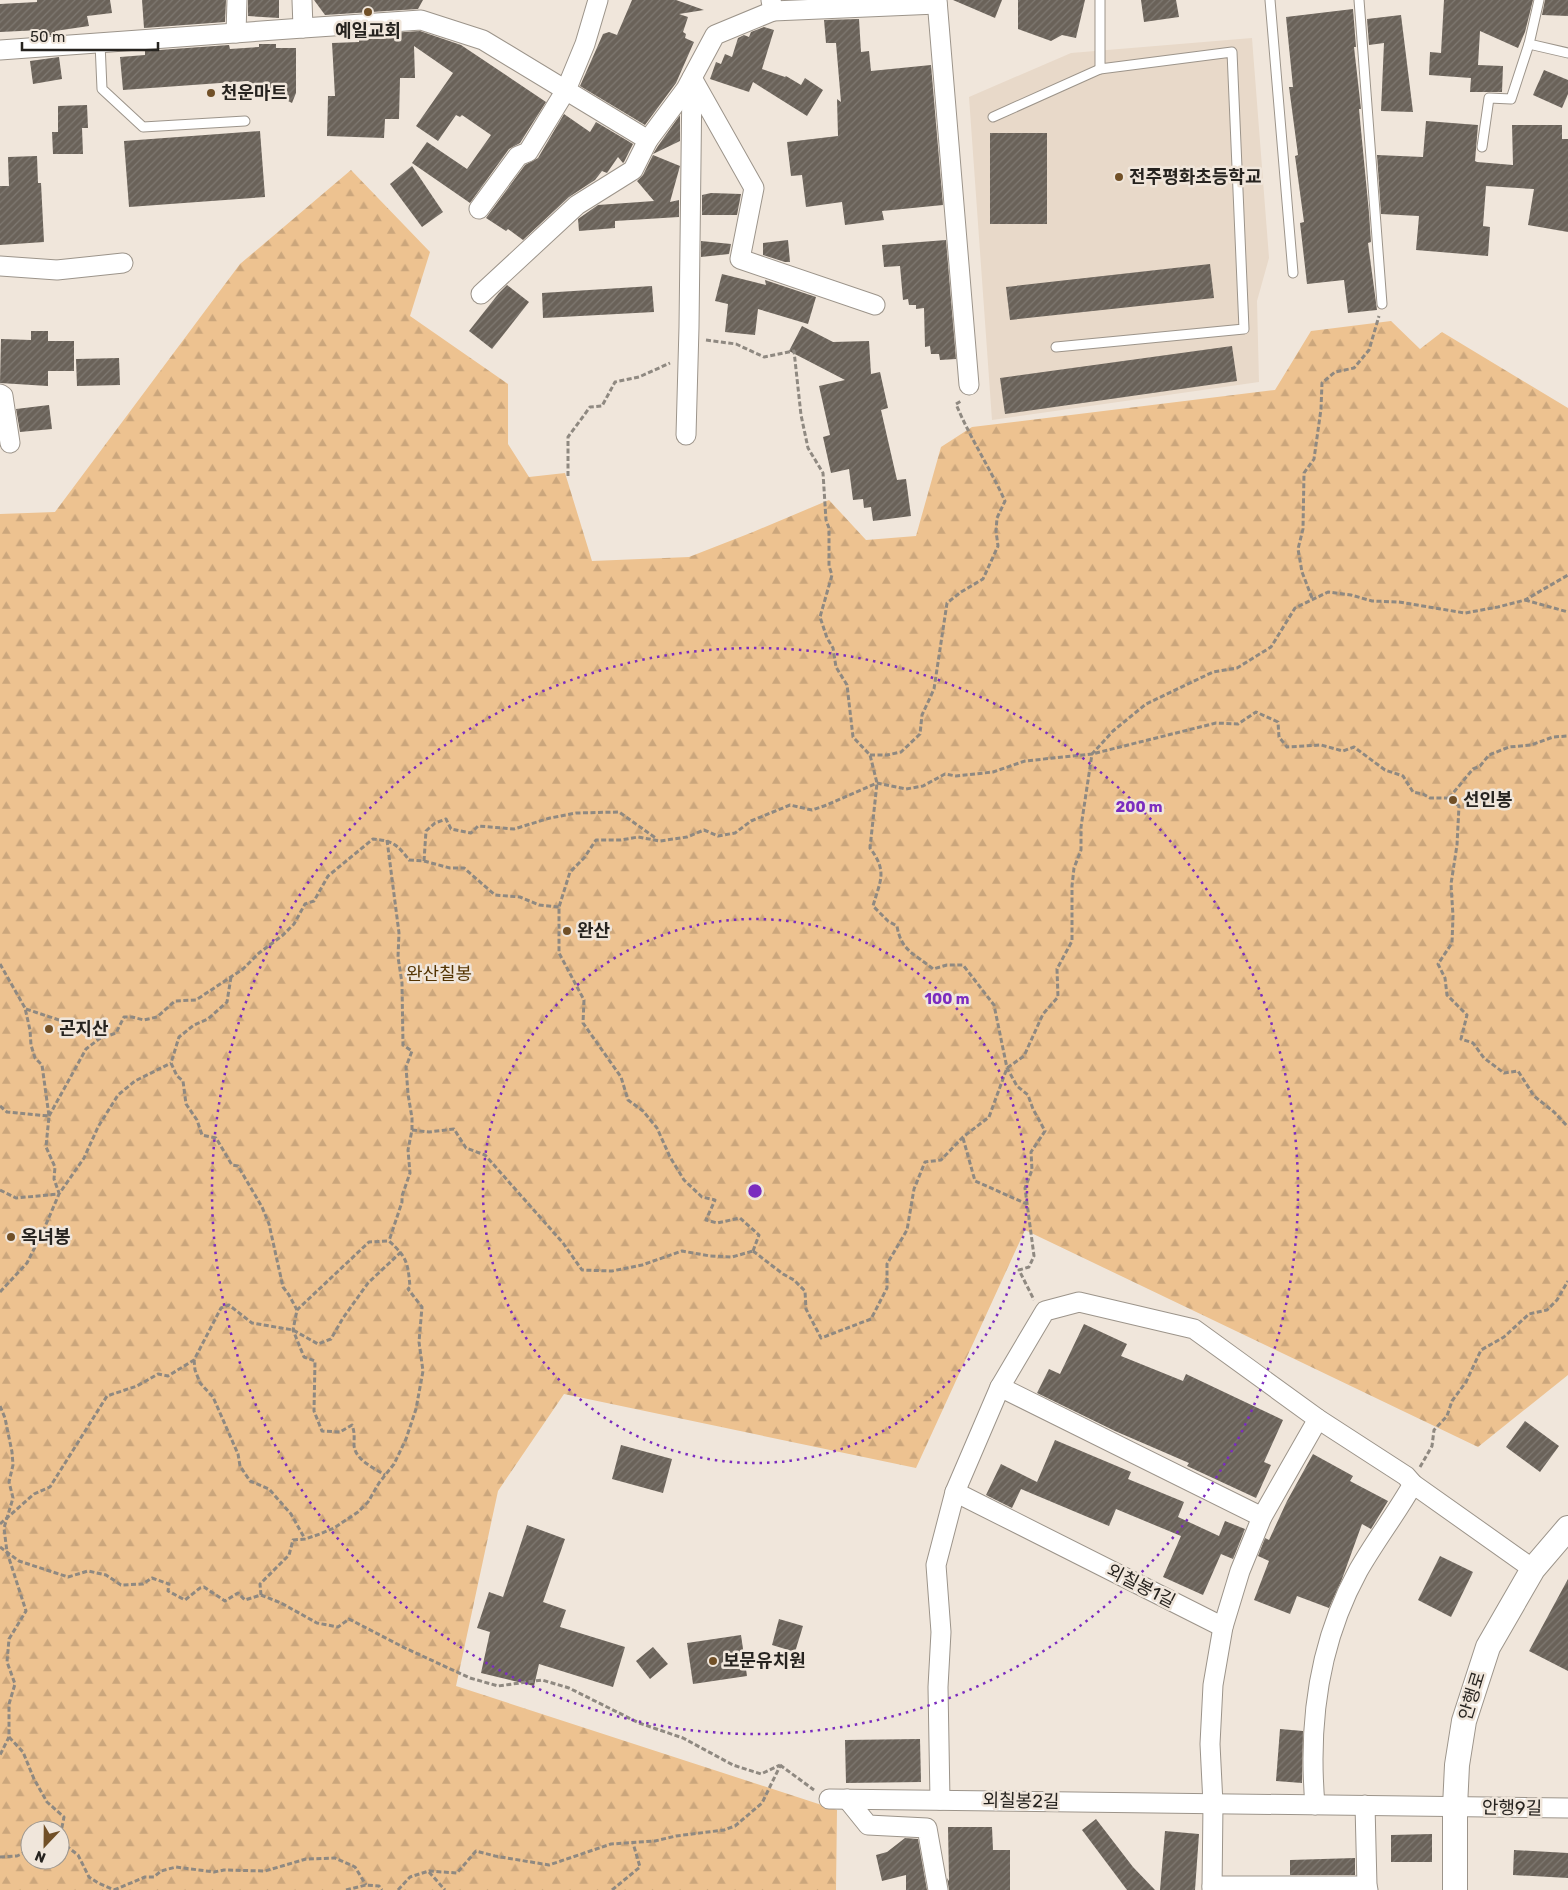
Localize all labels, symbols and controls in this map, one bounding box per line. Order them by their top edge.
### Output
marker: 예일교회 [362,6,374,18]
scale bar [22,20,159,52]
place label: 예일교회 [335,20,401,42]
text: 50 m [30,28,65,46]
place label: 천운마트 [221,82,287,104]
marker: 천운마트 [205,87,217,99]
place label: 전주평화초등학교 [1129,166,1261,188]
marker: 전주평화초등학교 [1113,171,1125,183]
place label: 선인봉 [1463,789,1513,811]
marker: 선인봉 [1447,794,1459,806]
text: 200 m [1115,798,1163,816]
place label: 완산 [577,920,611,942]
marker: 완산 [561,925,573,937]
park label: 완산칠봉 [406,963,472,985]
text: 100 m [925,990,969,1008]
place label: 곤지산 [59,1018,109,1040]
marker: 곤지산 [43,1023,55,1035]
centre of rings [746,1182,764,1200]
place label: 옥녀봉 [21,1226,71,1248]
marker: 옥녀봉 [5,1231,17,1243]
street label: 외칠봉1길 [1103,1559,1179,1613]
place label: 보문유치원 [723,1650,806,1672]
marker: 보문유치원 [707,1655,719,1667]
street label: 안행로 [1454,1669,1490,1723]
street label: 외칠봉2길 [982,1789,1060,1813]
street label: 안행9길 [1482,1796,1542,1820]
north arrow [20,1820,70,1870]
text: N [32,1847,48,1866]

